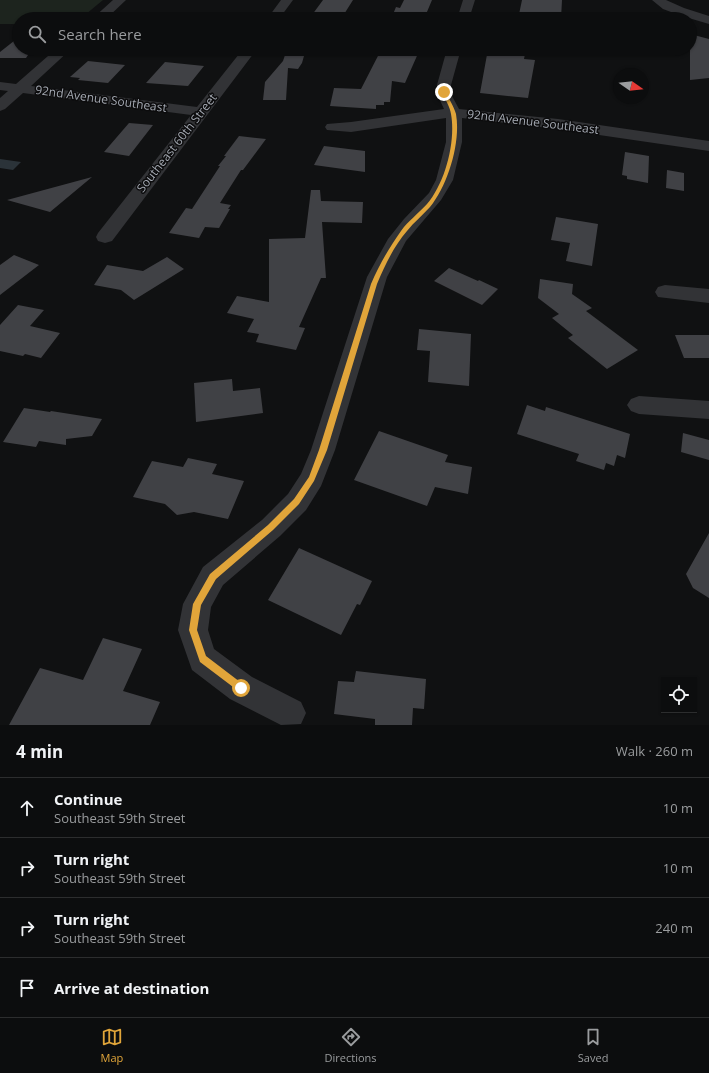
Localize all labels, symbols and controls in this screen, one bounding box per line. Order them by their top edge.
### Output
search box [12,12,697,56]
icon: search [26,23,48,45]
text: Search here [58,24,142,44]
north arrow [613,68,649,104]
street label: 92nd Avenue Southeast [34,81,168,116]
route end [435,83,453,101]
street label: Southeast 60th Street [133,90,221,196]
street label: 92nd Avenue Southeast [466,105,600,138]
map controls [661,677,697,713]
button: locate [661,677,697,713]
route start [232,679,250,697]
text: 4 min [16,740,63,763]
text: Walk · 260 m [616,742,693,760]
text: Continue [54,789,122,809]
icon: ahead [16,797,38,819]
text: 10 m [663,799,693,817]
text: Southeast 59th Street [54,809,185,827]
text: Turn right [54,849,129,869]
icon: right [16,857,38,879]
text: 10 m [663,859,693,877]
text: Southeast 59th Street [54,869,185,887]
text: Turn right [54,909,129,929]
icon: right [16,917,38,939]
text: 240 m [655,919,693,937]
text: Southeast 59th Street [54,929,185,947]
icon: arrive [16,977,38,999]
text: Arrive at destination [54,978,209,998]
tab: Map [101,1026,123,1065]
tab: Directions [325,1026,377,1065]
tab: Saved [578,1026,608,1065]

